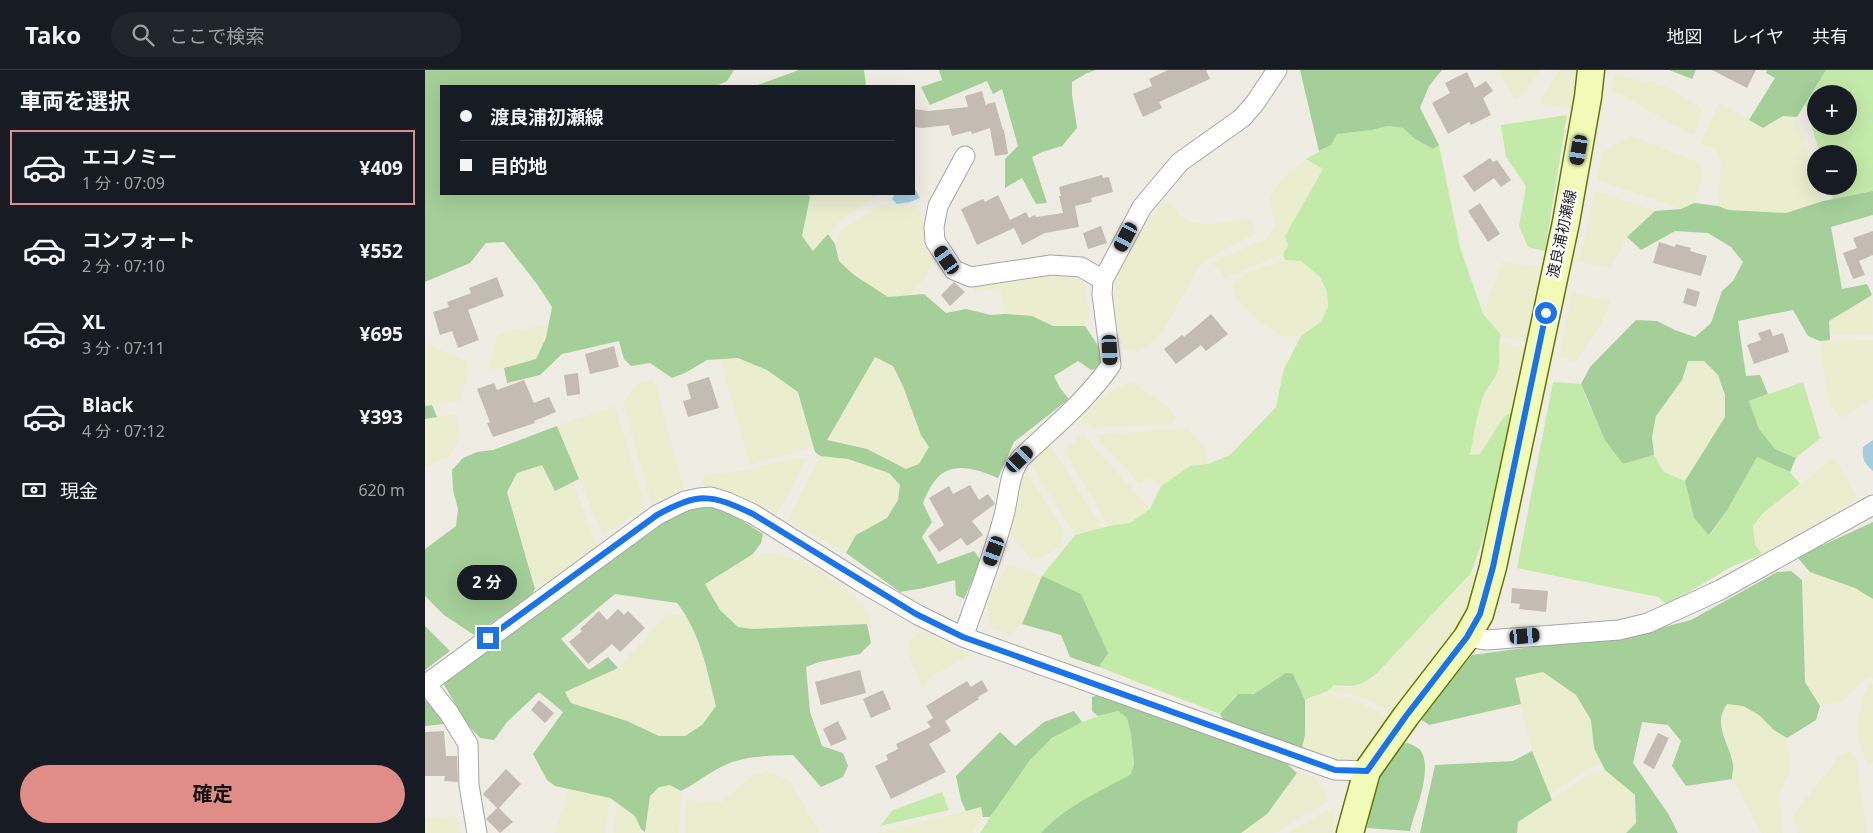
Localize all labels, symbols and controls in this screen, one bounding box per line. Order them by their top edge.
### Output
search box [111,12,461,57]
text: Tako [25,18,81,51]
icon: search [129,21,157,49]
text: ここで検索 [169,23,264,49]
text: 地図 [1667,24,1703,48]
text: レイヤ [1731,24,1784,48]
text: 共有 [1812,24,1848,48]
text: 車両を選択 [20,85,130,115]
map controls [1807,85,1857,195]
button: + [1807,85,1857,135]
text: 渡良浦初瀬線 [490,104,604,130]
car [1569,134,1588,166]
text: エコノミー [82,144,177,170]
icon: car [22,145,67,190]
button: − [1807,145,1857,195]
text: 目的地 [490,153,547,179]
text: ¥409 [360,155,403,181]
text: 1 分 · 07:09 [82,172,165,194]
street label: 渡良浦初瀬線 [1542,188,1580,280]
car [1112,220,1139,254]
text: コンフォート [82,227,195,253]
icon: car [22,228,67,273]
text: ¥552 [360,238,403,264]
car [932,243,961,277]
text: 2 分 · 07:10 [82,255,165,277]
route start [1535,302,1557,324]
text: XL [82,309,105,335]
icon: car [22,311,67,356]
text: ¥695 [360,321,403,347]
car [1101,335,1118,365]
text: 3 分 · 07:11 [82,337,165,359]
text: Black [82,392,133,418]
icon: car [22,394,67,439]
text: ¥393 [360,404,403,430]
text: 4 分 · 07:12 [82,420,165,442]
car [1003,443,1036,475]
icon: cash [20,476,48,504]
text: 現金 [60,478,98,504]
text: 620 m [358,479,405,501]
car [981,534,1006,568]
callout: 2 分 [458,566,518,600]
text: 2 分 [472,571,502,593]
route end [477,627,499,649]
car [1509,627,1540,645]
button: 確定 [20,765,405,823]

